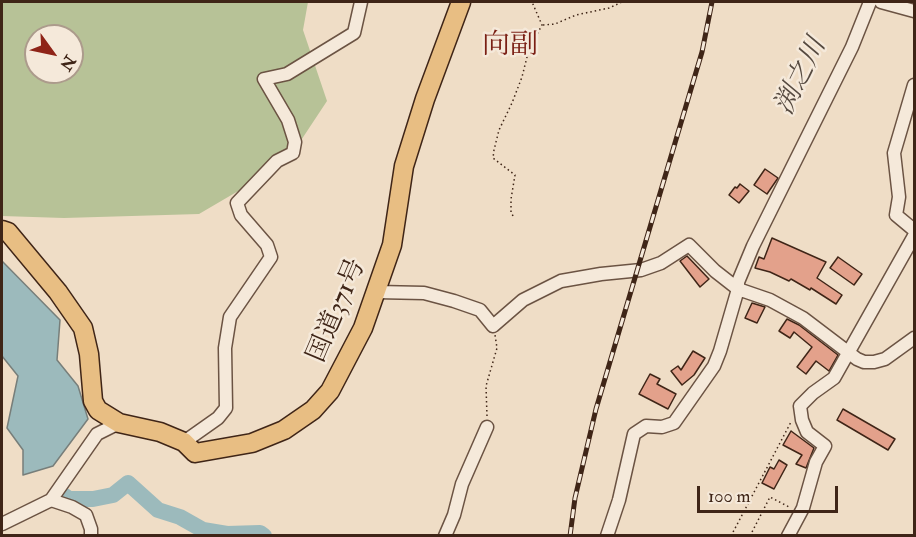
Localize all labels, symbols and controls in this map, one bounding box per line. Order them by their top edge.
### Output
north arrow [24,24,84,84]
district label: 向副 [482,30,538,64]
water label: 渕之川 [770,33,834,121]
text: N [55,51,80,74]
street label: 国道371号 [302,255,374,367]
scale bar [700,474,841,512]
text: 100 m [708,485,751,508]

